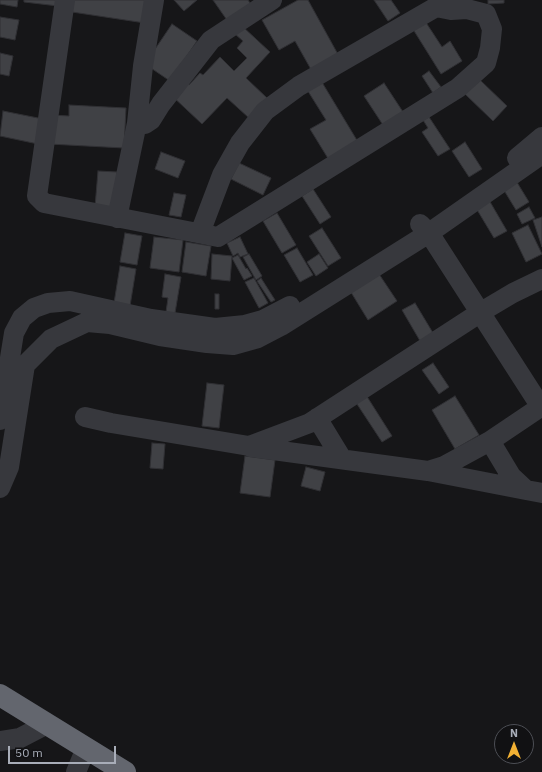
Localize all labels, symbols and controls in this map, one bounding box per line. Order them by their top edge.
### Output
north arrow [494,724,534,764]
text: N [510,726,518,740]
scale bar [10,738,118,764]
text: 50 m [15,745,43,760]

